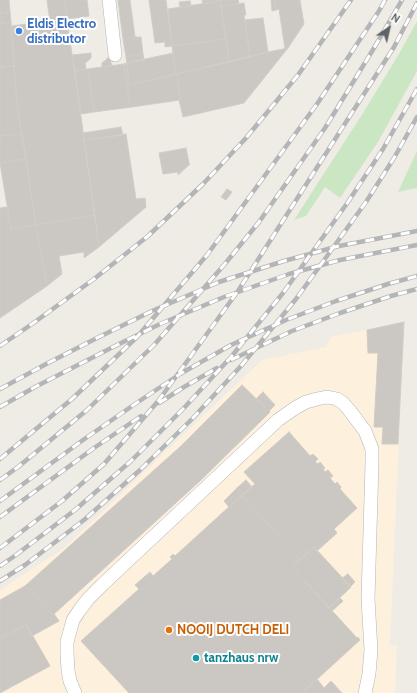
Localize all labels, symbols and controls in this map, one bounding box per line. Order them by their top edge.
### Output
north arrow [369,8,409,48]
text: N [389,10,403,26]
place label: Eldis Electro distributor [27,16,96,47]
marker: Eldis Electro distributor [14,26,24,36]
place label: NOOIJ DUTCH DELI [177,622,289,638]
marker: NOOIJ DUTCH DELI [164,625,174,635]
place label: tanzhaus nrw [204,650,278,666]
marker: tanzhaus nrw [191,653,201,663]

